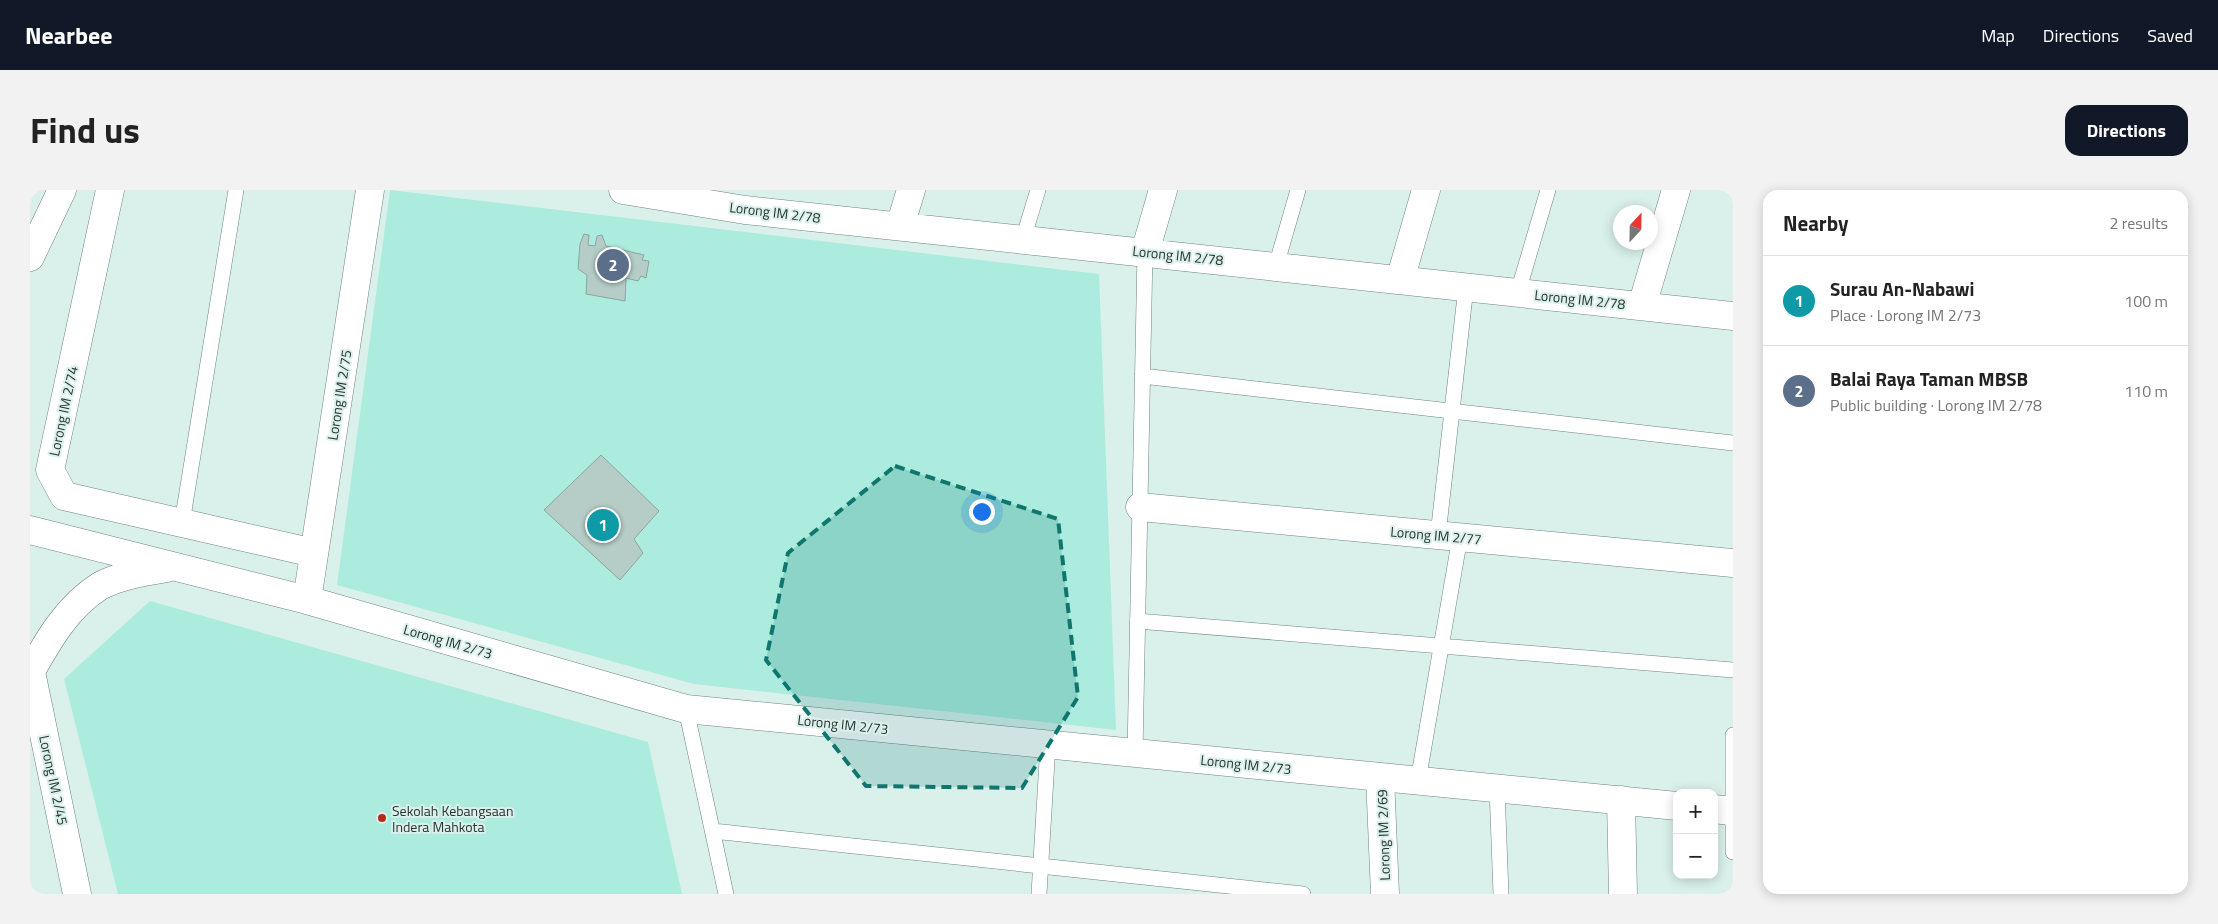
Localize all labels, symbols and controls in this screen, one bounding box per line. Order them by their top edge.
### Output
text: Nearbee [25,17,112,53]
text: Map [1981,22,2015,49]
text: Directions [2043,22,2119,49]
text: Saved [2147,22,2193,49]
text: Find us [30,103,140,157]
button: Directions [2065,105,2188,156]
street label: Lorong IM 2/78 [728,196,822,228]
north arrow [1613,205,1658,250]
text: Nearby [1783,207,1848,239]
text: 2 results [2109,211,2168,235]
street label: Lorong IM 2/78 [1131,240,1225,270]
pin: 2 [597,246,629,284]
text: Surau An-Nabawi [1830,274,1974,303]
street label: Lorong IM 2/78 [1533,284,1627,314]
text: 1 [1795,289,1803,313]
text: 100 m [2124,289,2168,313]
text: Place · Lorong IM 2/73 [1830,303,1981,327]
street label: Lorong IM 2/75 [321,348,357,442]
street label: Lorong IM 2/74 [43,364,83,458]
text: Balai Raya Taman MBSB [1830,364,2028,393]
text: 2 [1795,379,1803,403]
text: 110 m [2124,379,2168,403]
text: Public building · Lorong IM 2/78 [1830,393,2042,417]
your location [969,499,995,525]
pin: 1 [587,506,619,544]
street label: Lorong IM 2/77 [1390,521,1482,549]
street label: Lorong IM 2/73 [401,618,495,664]
street label: Lorong IM 2/73 [796,709,890,739]
street label: Lorong IM 2/45 [34,733,74,827]
street label: Lorong IM 2/73 [1199,749,1293,779]
street label: Lorong IM 2/69 [1371,789,1395,881]
map controls [1673,789,1718,879]
button: + [1673,789,1718,834]
place label: Sekolah Kebangsaan Indera Mahkota [392,800,513,837]
marker: Sekolah Kebangsaan Indera Mahkota [376,812,388,824]
button: − [1673,834,1718,879]

